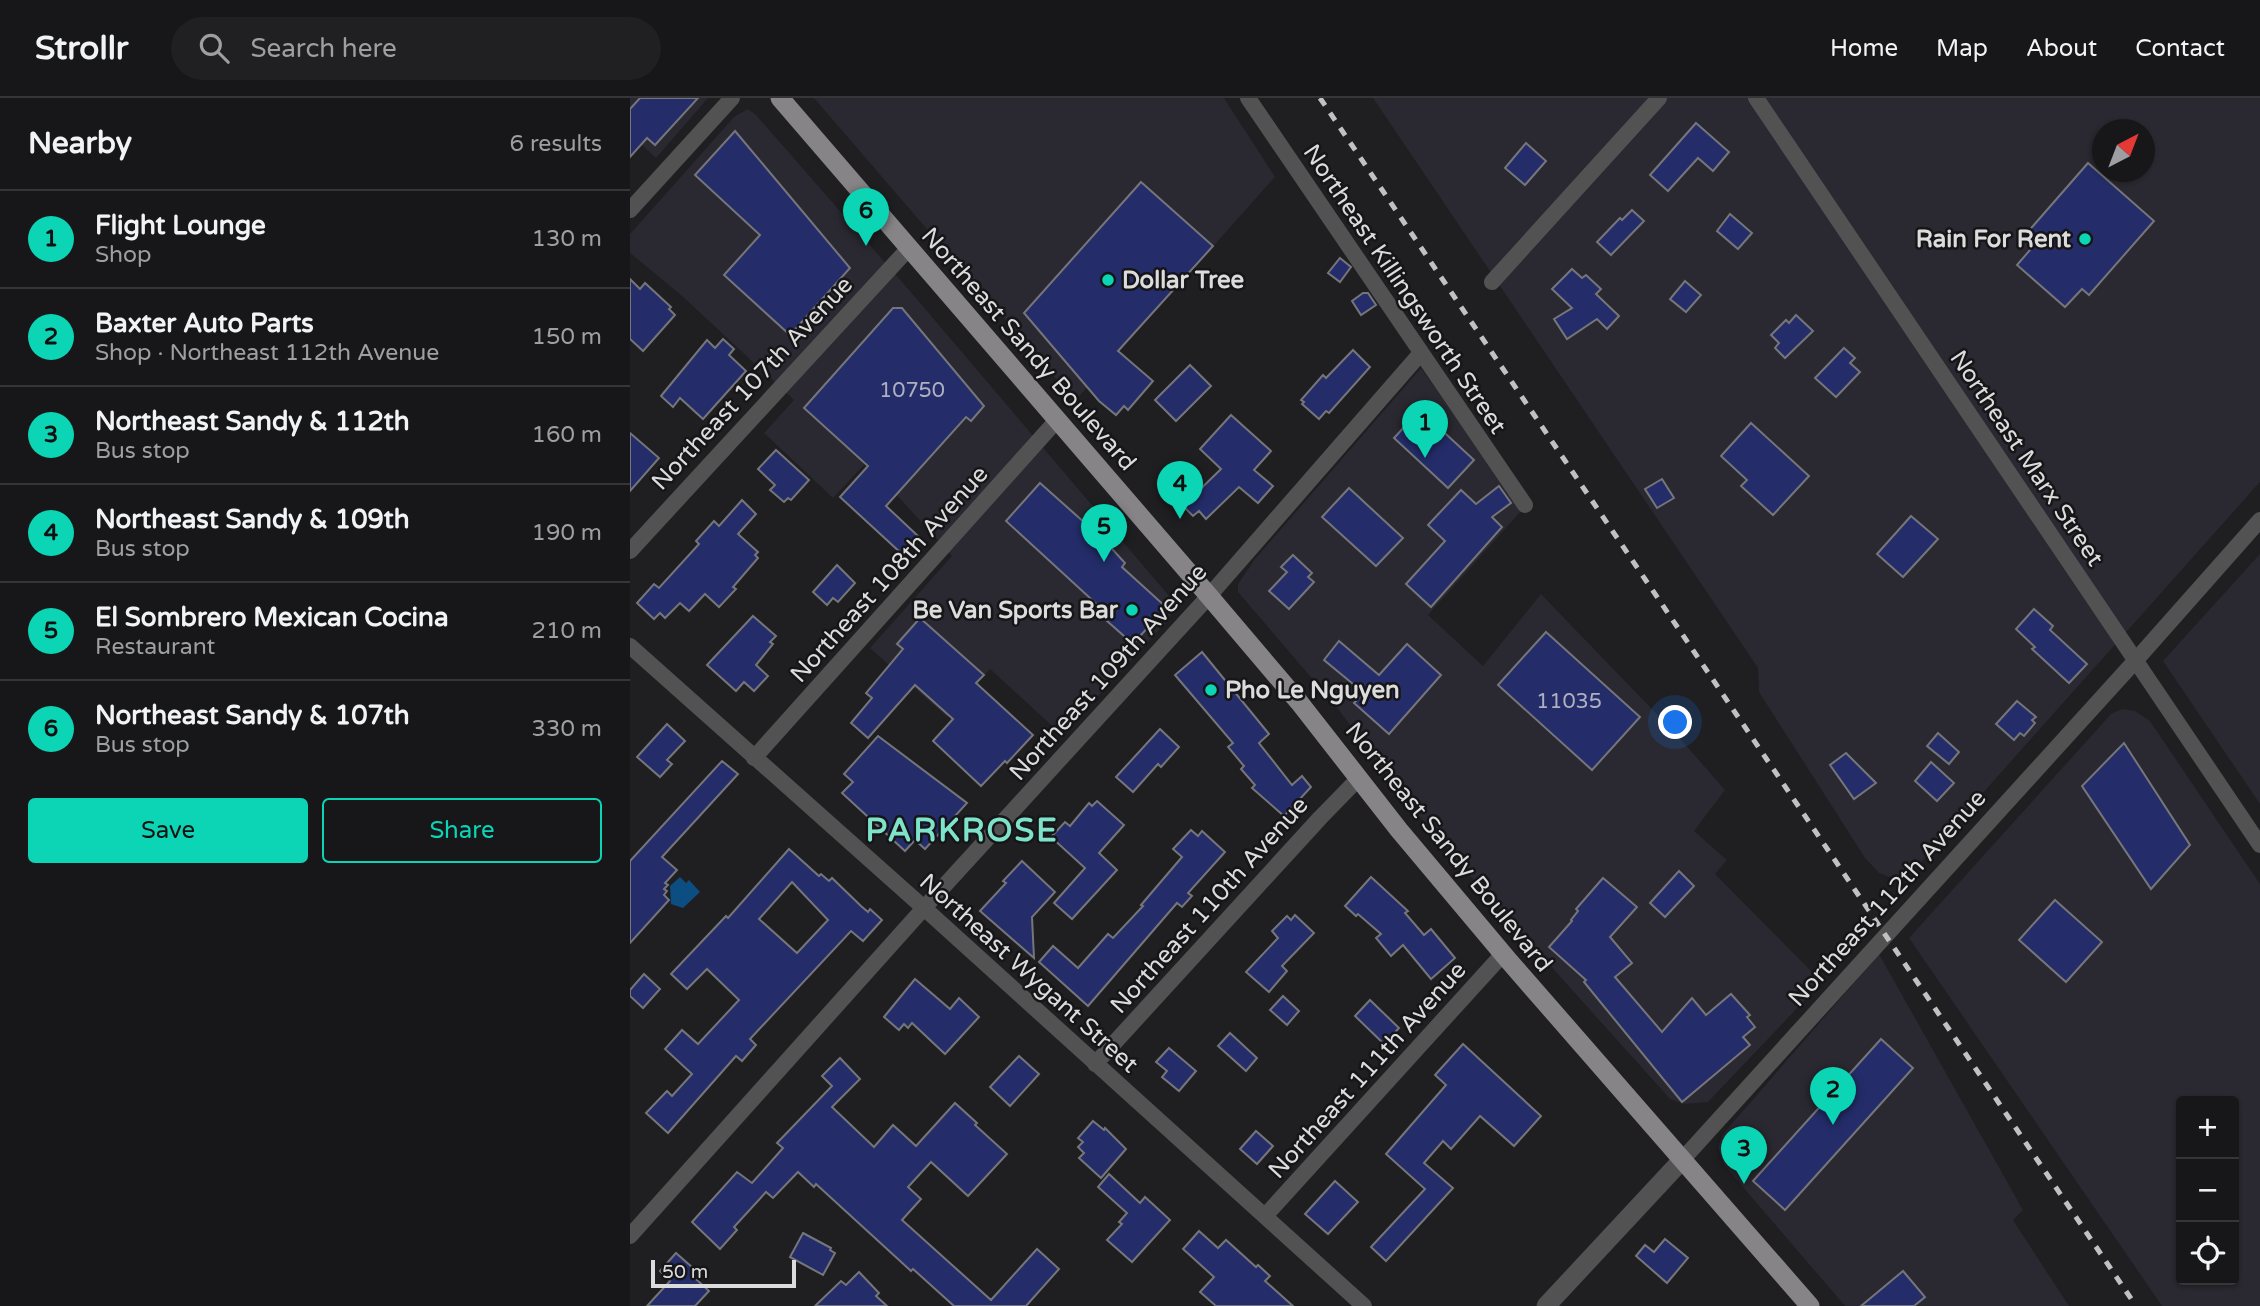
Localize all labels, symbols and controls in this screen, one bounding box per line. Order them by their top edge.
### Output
search box [171,17,661,80]
text: Strollr [35,29,129,68]
icon: search [195,29,233,67]
text: Search here [251,33,397,64]
text: Home [1830,34,1898,63]
text: Map [1936,34,1988,63]
text: About [2026,34,2097,63]
text: Contact [2135,34,2225,63]
north arrow [2092,119,2155,182]
text: Nearby [28,125,132,162]
text: 6 results [509,130,602,158]
street label: Northeast Killingsworth Street [1297,139,1512,439]
pin: 6 [843,188,889,246]
text: Flight Lounge [95,210,266,241]
street label: Northeast Sandy Boulevard [915,222,1142,477]
text: 1 [44,225,58,253]
text: 130 m [532,225,602,253]
place label: Rain For Rent [1916,225,2072,254]
marker: Rain For Rent [2077,231,2093,247]
text: Shop [95,241,152,269]
place label: Dollar Tree [1122,266,1245,295]
street label: Northeast 107th Avenue [646,270,859,496]
marker: Dollar Tree [1100,272,1116,288]
text: Baxter Auto Parts [95,308,314,339]
text: 2 [44,323,58,351]
text: 150 m [532,323,602,351]
text: Shop · Northeast 112th Avenue [95,339,439,367]
street label: Northeast Marx Street [1944,345,2110,572]
house number: 10750 [879,378,945,403]
pin: 1 [1402,400,1448,458]
text: Northeast Sandy & 112th [95,406,410,437]
text: 3 [44,421,58,449]
text: 160 m [532,421,602,449]
text: Bus stop [95,437,190,465]
street label: Northeast 108th Avenue [784,460,994,689]
pin: 4 [1157,461,1203,519]
text: Northeast Sandy & 109th [95,504,410,535]
pin: 5 [1081,504,1127,562]
text: 4 [44,519,58,547]
text: 190 m [532,519,602,547]
text: Bus stop [95,535,190,563]
street label: Northeast 109th Avenue [1003,558,1213,787]
place label: Be Van Sports Bar [912,596,1119,625]
text: El Sombrero Mexican Cocina [95,602,449,633]
marker: Be Van Sports Bar [1124,602,1140,618]
text: 5 [44,617,58,645]
text: 210 m [532,617,602,645]
text: Restaurant [95,633,215,661]
place label: Pho Le Nguyen [1225,676,1400,705]
marker: Pho Le Nguyen [1203,682,1219,698]
house number: 11035 [1536,689,1602,714]
text: Northeast Sandy & 107th [95,700,410,731]
your location [1658,705,1692,739]
text: 6 [44,715,58,743]
text: 330 m [532,715,602,743]
street label: Northeast Sandy Boulevard [1339,717,1558,978]
text: Bus stop [95,731,190,759]
street label: Northeast 112th Avenue [1782,784,1992,1013]
street label: Northeast 110th Avenue [1104,791,1314,1020]
button: Save [28,798,308,863]
button: Share [322,798,602,863]
district label: PARKROSE [865,812,1059,850]
street label: Northeast Wygant Street [913,868,1144,1079]
street label: Northeast 111th Avenue [1262,956,1472,1185]
pin: 2 [1810,1067,1856,1125]
map controls [2176,1096,2239,1285]
button: + [2176,1096,2239,1159]
pin: 3 [1721,1126,1767,1184]
button: − [2176,1159,2239,1222]
button: locate [2176,1222,2239,1285]
scale bar [651,1257,796,1289]
text: 50 m [662,1261,708,1283]

